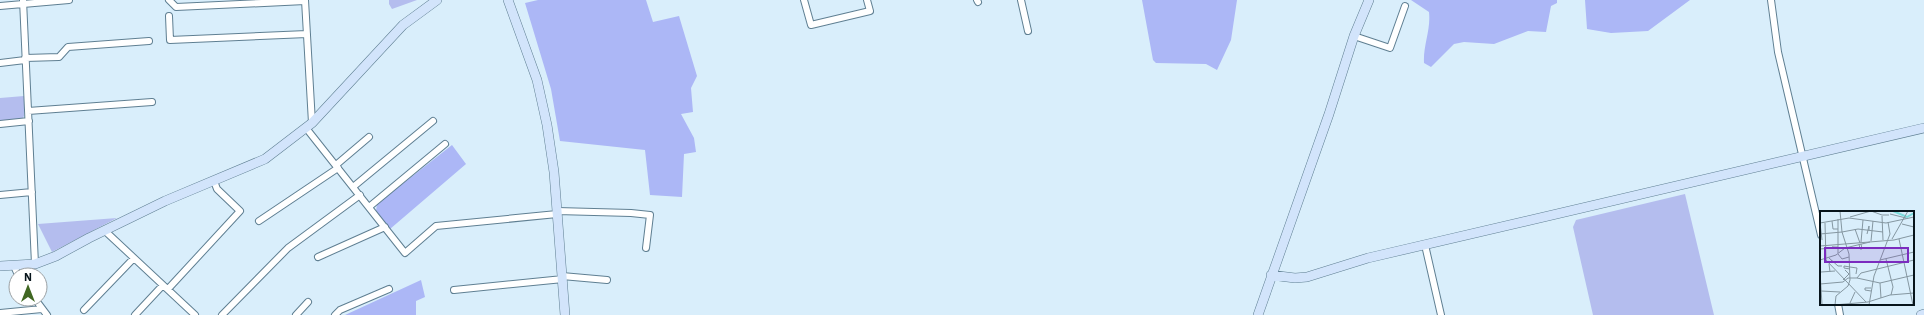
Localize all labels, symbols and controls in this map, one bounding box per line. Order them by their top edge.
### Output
inset map [1820,211,1914,305]
north arrow [8,267,48,307]
text: N [24,270,32,284]

